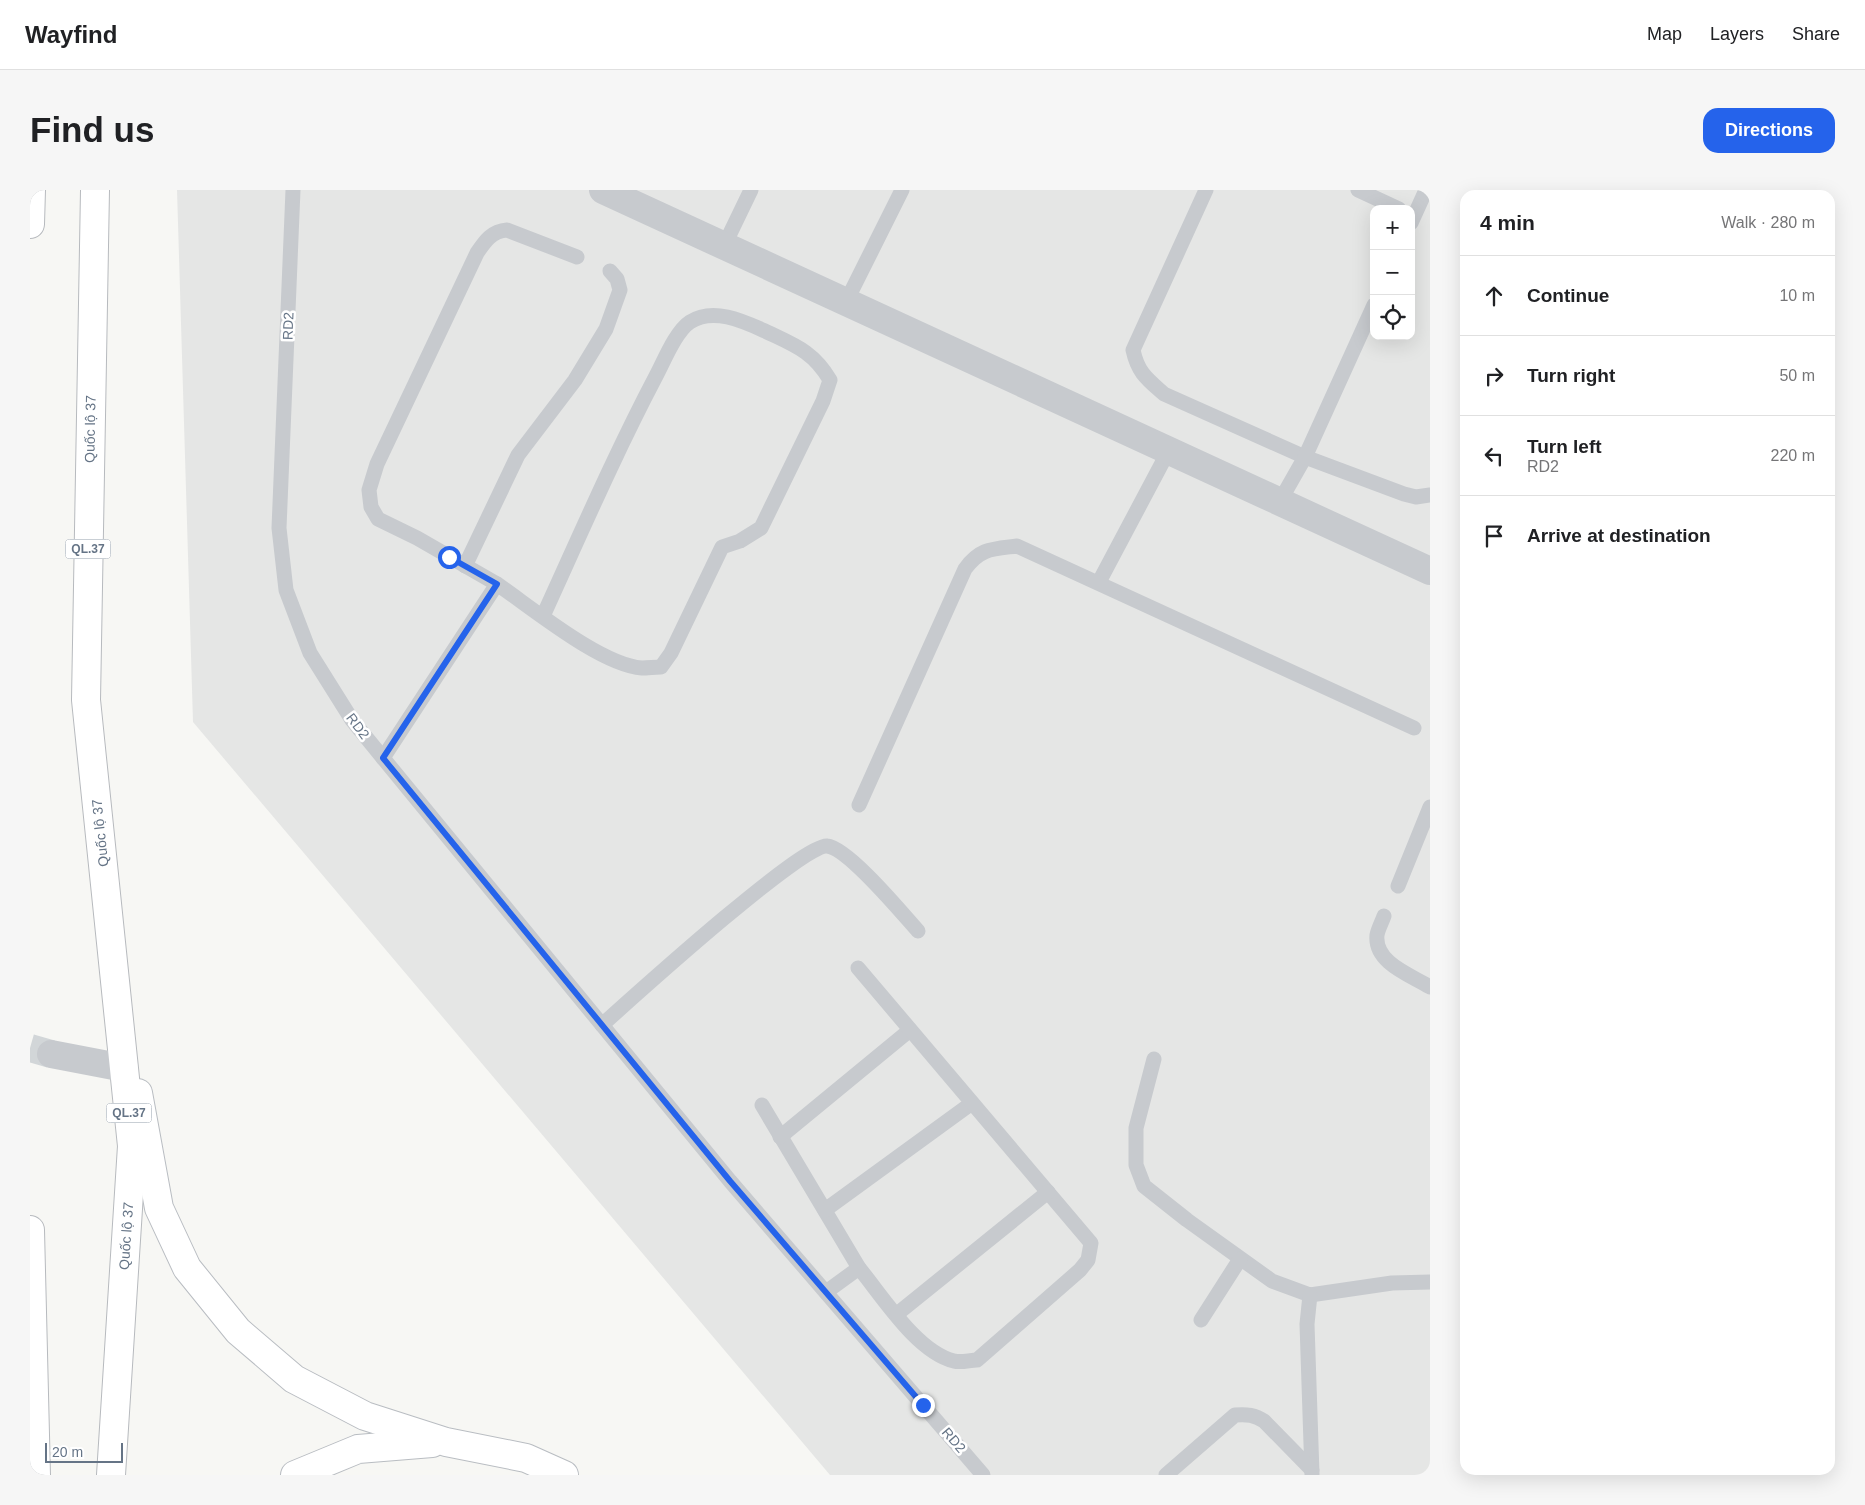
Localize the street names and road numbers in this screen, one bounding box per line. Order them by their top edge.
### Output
street label: RD2 [280,312,296,340]
street label: Quốc lộ 37 [81,395,99,463]
road number: QL.37 [66,539,110,558]
street label: RD2 [343,710,373,742]
street label: Quốc lộ 37 [88,798,111,868]
road number: QL.37 [106,1104,152,1122]
street label: Quốc lộ 37 [116,1201,136,1270]
street label: RD2 [939,1424,969,1456]

